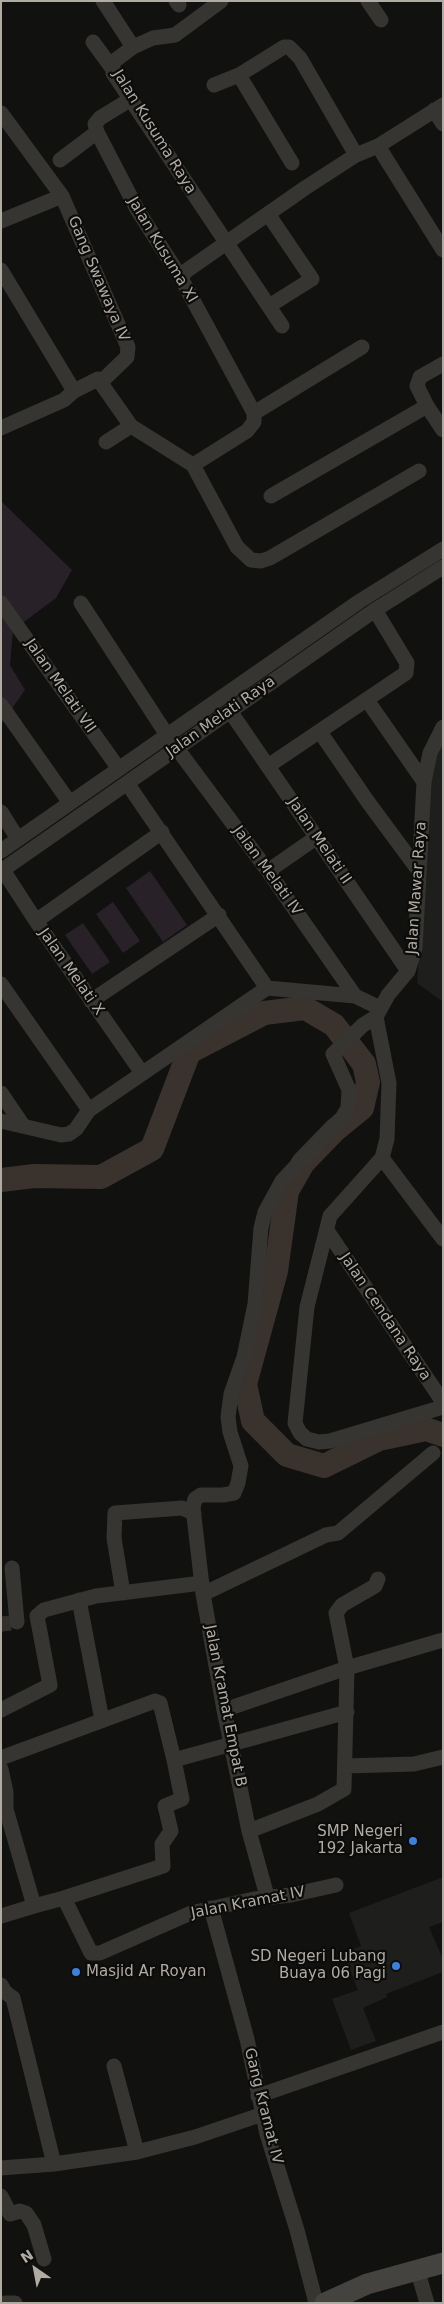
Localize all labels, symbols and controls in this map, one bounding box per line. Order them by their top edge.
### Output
street label: Jalan Kusuma Raya [108,67,200,197]
street label: Jalan Kusuma XI [123,194,201,306]
street label: Gang Swawaya IV [63,214,133,344]
street label: Jalan Melati VII [21,635,99,737]
street label: Jalan Melati Raya [163,673,279,761]
street label: Jalan Melati II [283,794,355,888]
street label: Jalan Mawar Raya [403,821,431,955]
street label: Jalan Melati IV [228,823,306,919]
street label: Jalan Melati X [34,925,108,1019]
street label: Jalan Cendana Raya [336,1250,434,1384]
street label: Jalan Kramat Empat B [200,1623,250,1789]
place label: SMP Negeri 192 Jakarta [317,1823,403,1858]
marker: SMP Negeri 192 Jakarta [407,1835,419,1847]
street label: Jalan Kramat IV [190,1883,306,1923]
place label: SD Negeri Lubang Buaya 06 Pagi [251,1948,386,1983]
marker: SD Negeri Lubang Buaya 06 Pagi [390,1960,402,1972]
place label: Masjid Ar Royan [86,1963,206,1981]
marker: Masjid Ar Royan [70,1966,82,1978]
street label: Gang Kramat IV [240,2046,286,2166]
north arrow [10,2244,60,2294]
text: N [18,2247,36,2266]

